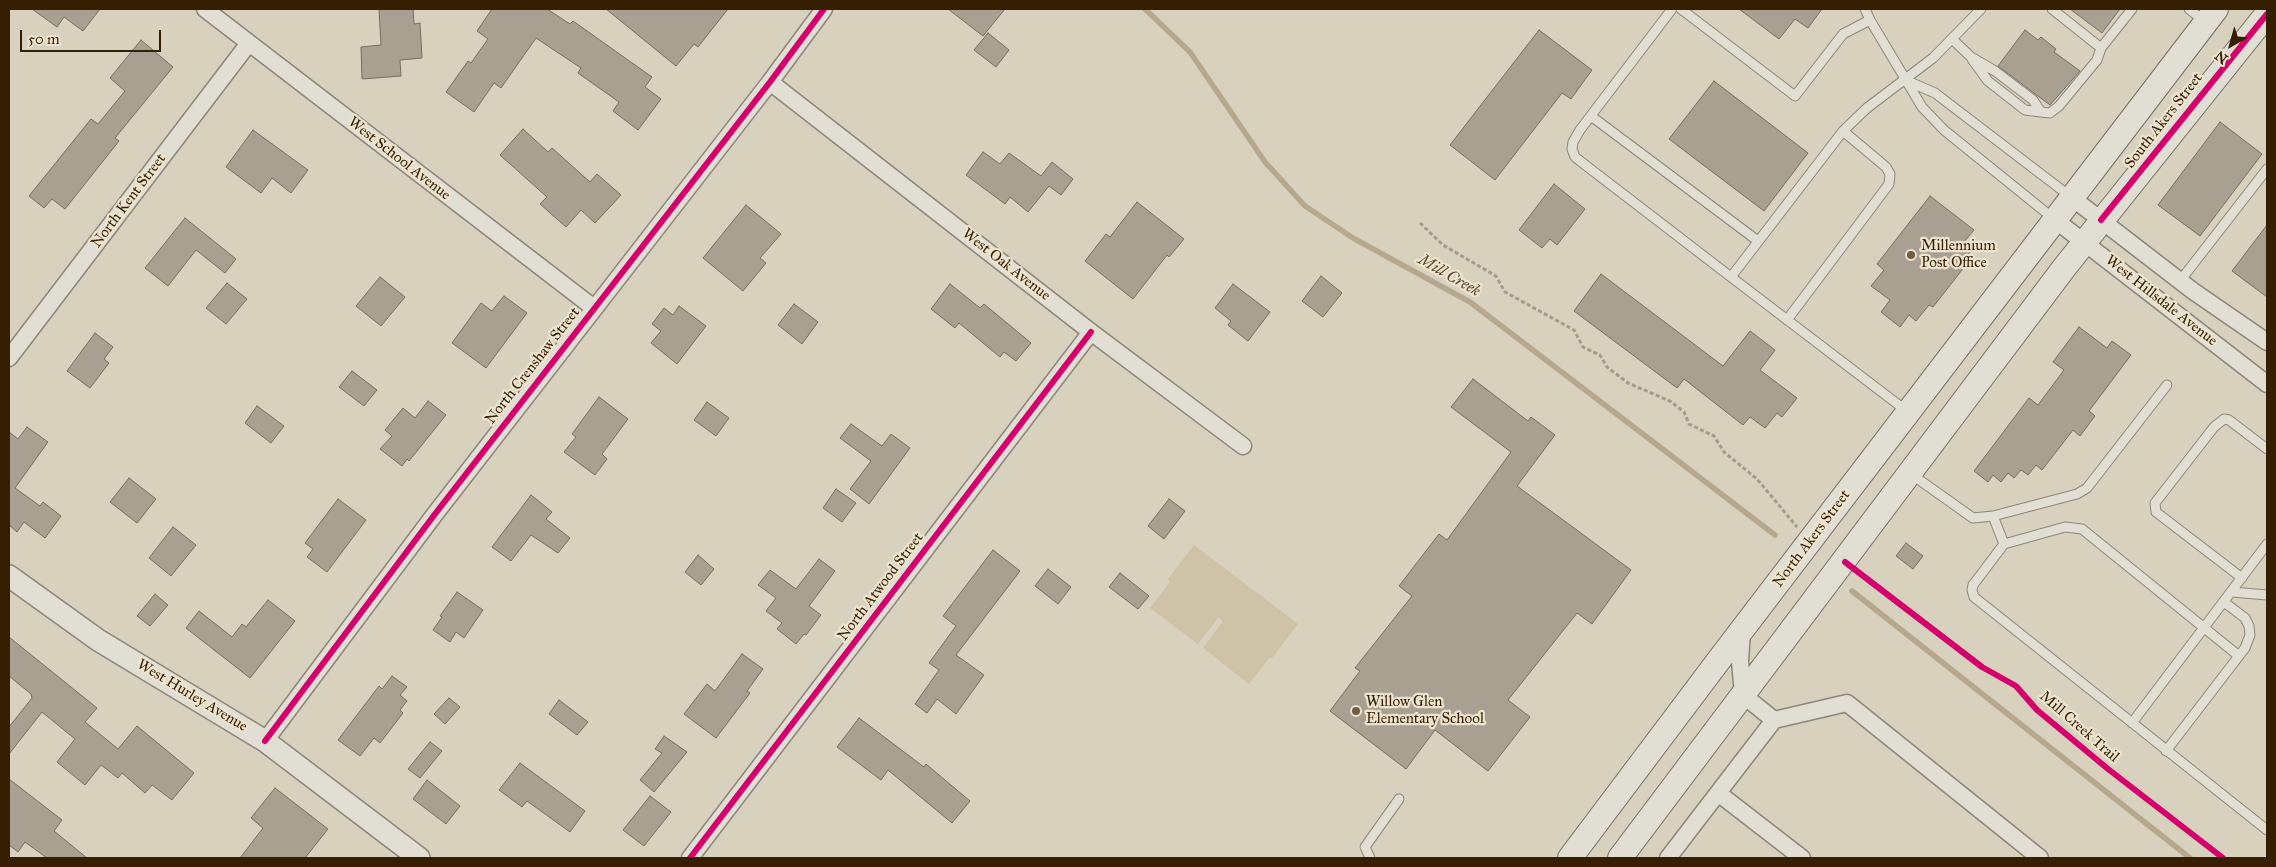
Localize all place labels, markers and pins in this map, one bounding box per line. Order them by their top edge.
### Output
place label: Millennium Post Office [1921,237,1996,272]
marker: Millennium Post Office [1905,249,1917,261]
place label: Willow Glen Elementary School [1366,693,1484,728]
marker: Willow Glen Elementary School [1350,705,1362,717]

